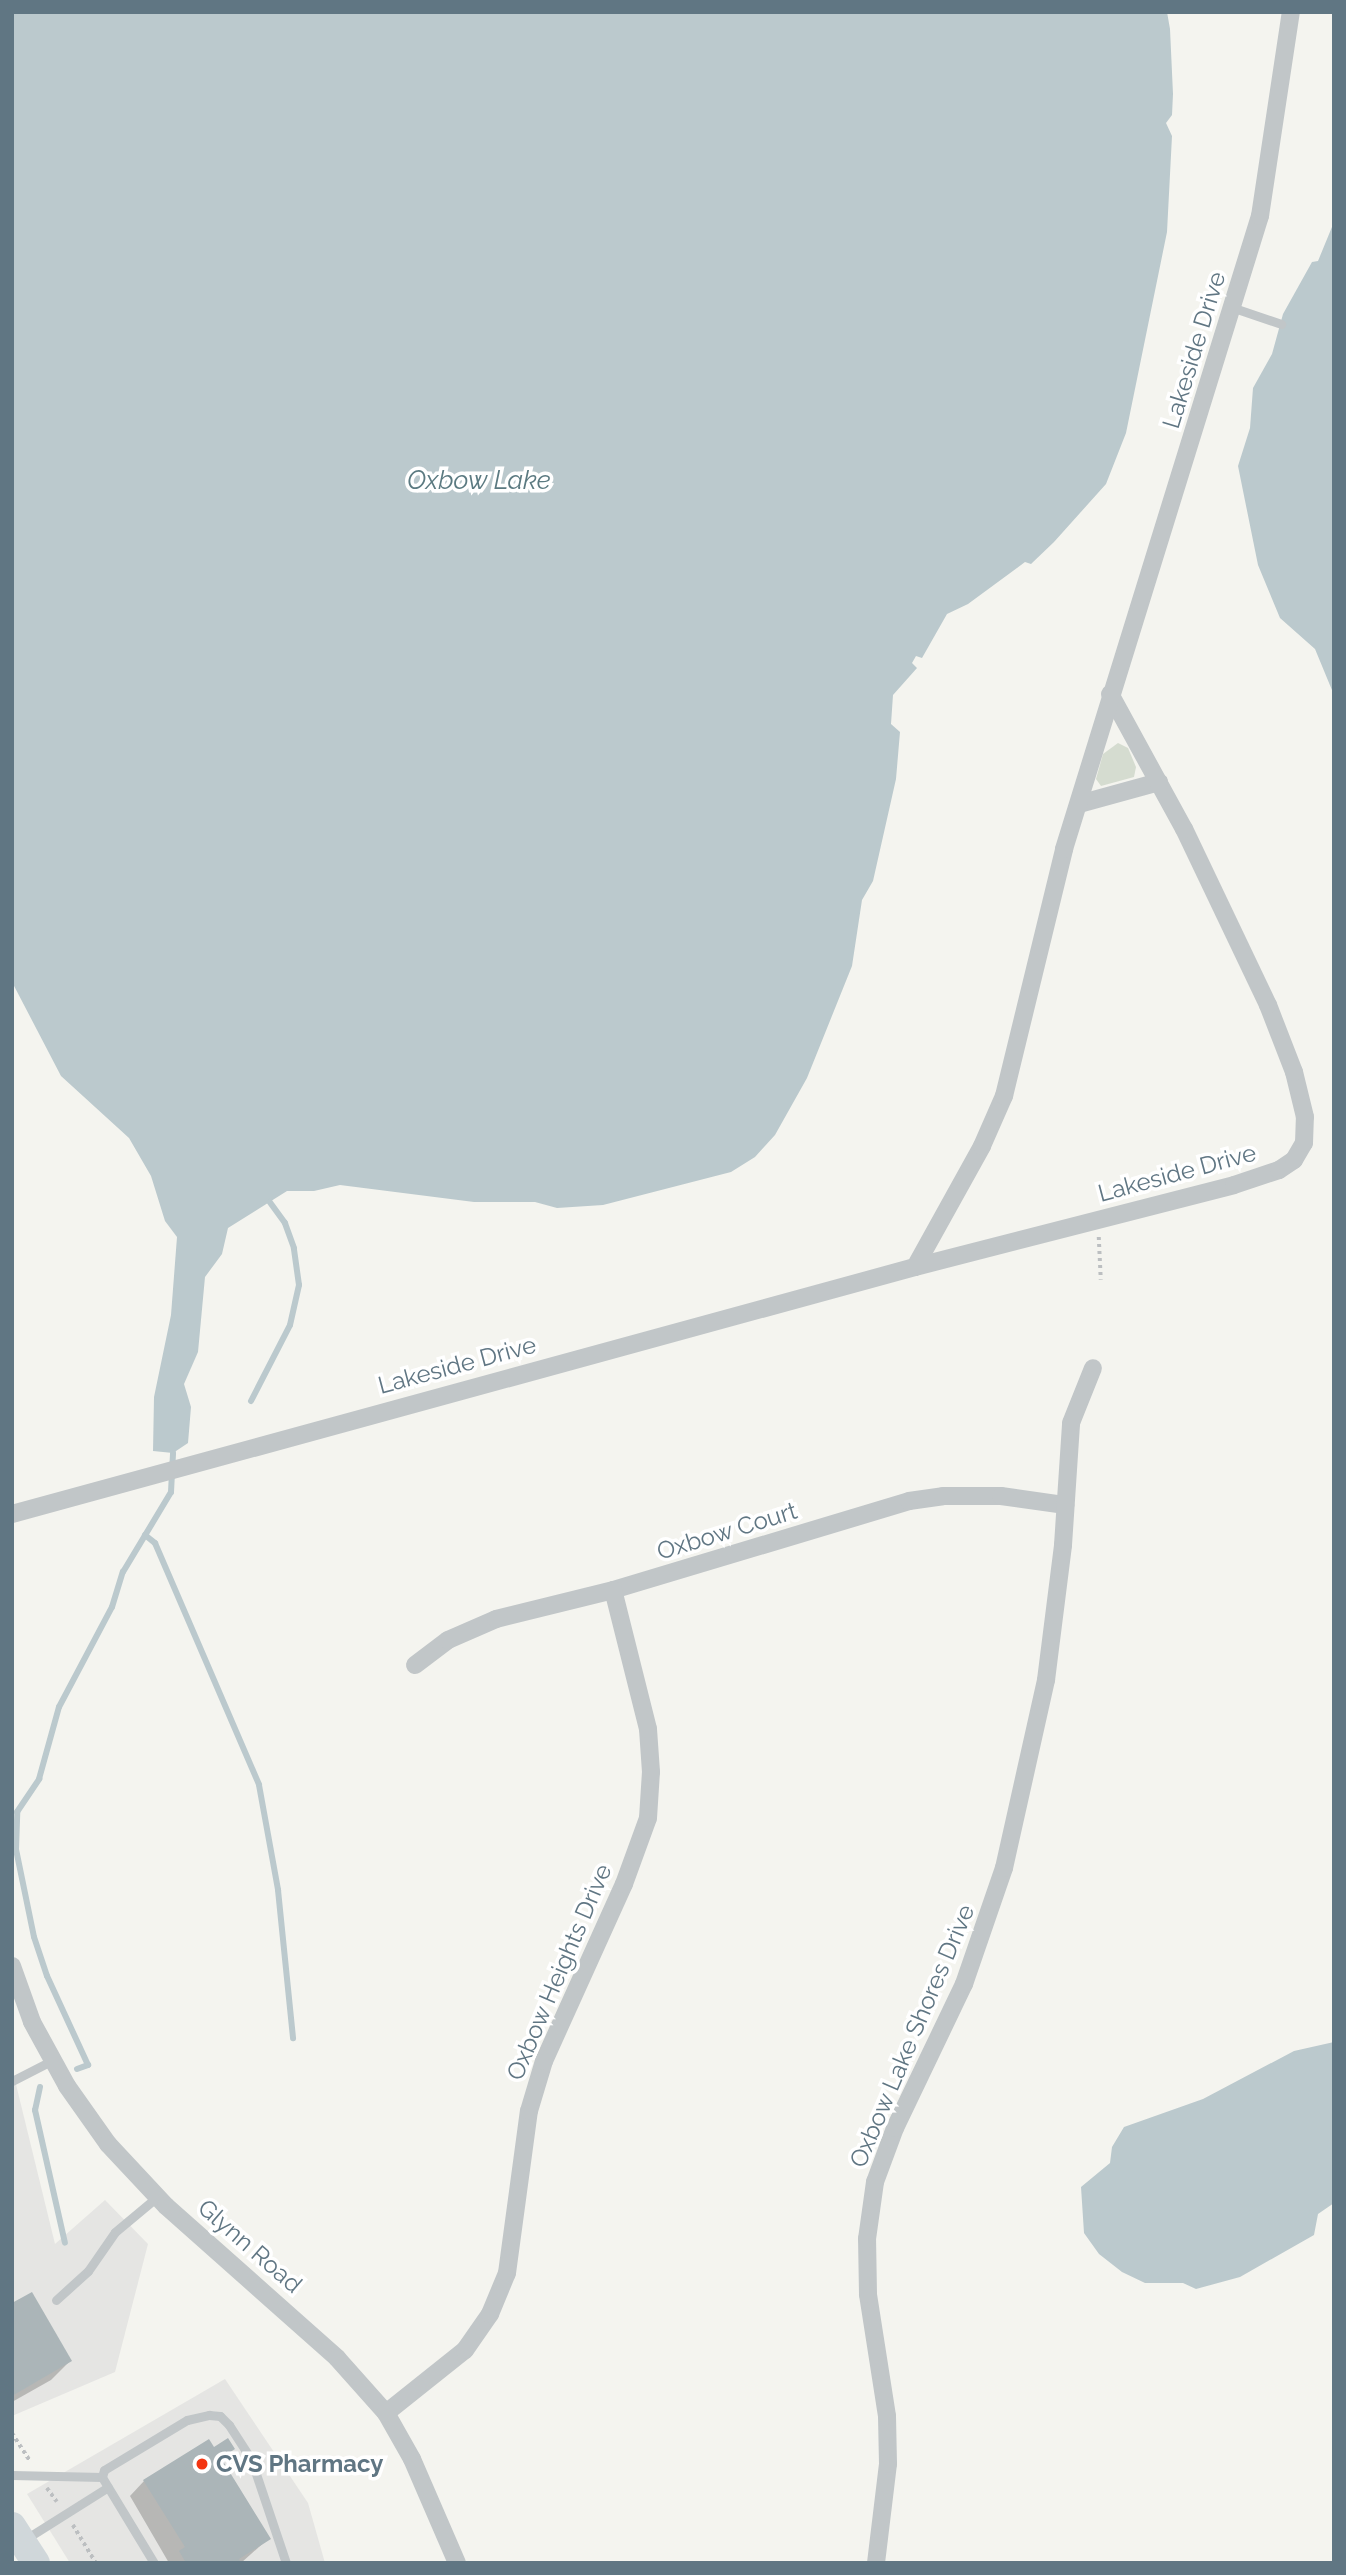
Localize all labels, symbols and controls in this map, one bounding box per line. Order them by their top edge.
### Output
street label: Lakeside Drive [1156,268,1232,432]
water label: Oxbow Lake [407,465,551,497]
street label: Lakeside Drive [1095,1138,1259,1208]
street label: Lakeside Drive [375,1330,539,1400]
street label: Oxbow Court [653,1496,801,1566]
street label: Oxbow Heights Drive [500,1859,618,2085]
street label: Oxbow Lake Shores Drive [843,1900,981,2172]
street label: Glynn Road [192,2193,308,2299]
place label: CVS Pharmacy [216,2450,384,2478]
marker: CVS Pharmacy [194,2456,210,2472]

